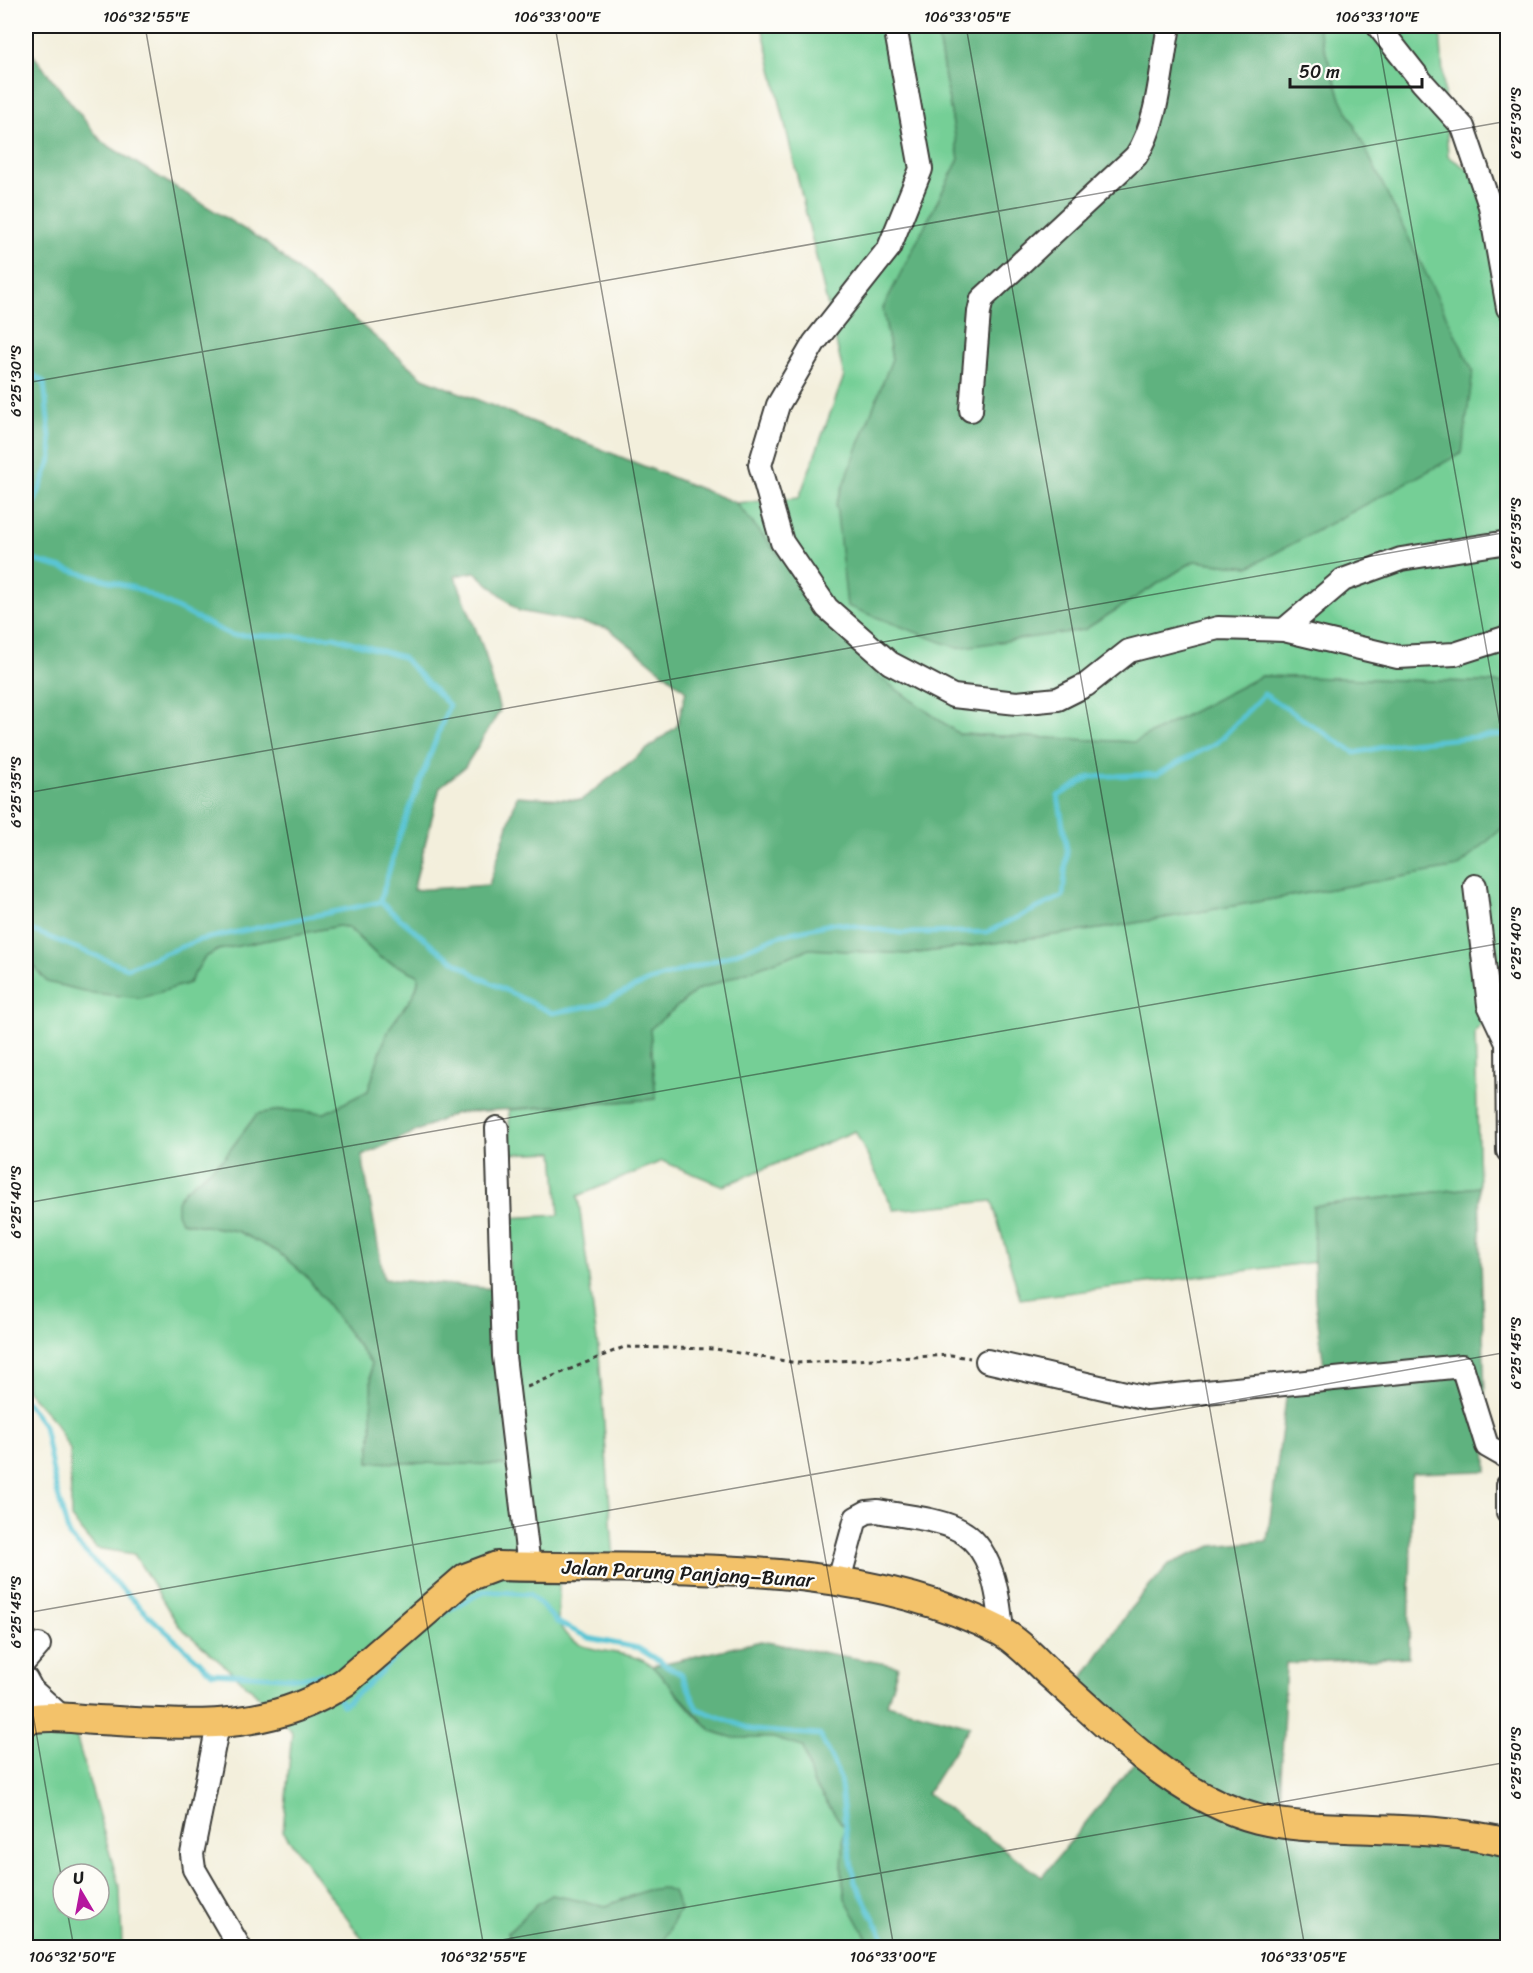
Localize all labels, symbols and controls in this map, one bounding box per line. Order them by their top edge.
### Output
text: 106°32'55"E [103,4,191,30]
text: 106°33'00"E [514,4,602,30]
text: 106°33'05"E [924,4,1012,30]
text: 106°33'10"E [1335,4,1420,30]
scale bar [1290,51,1422,89]
text: 50 m [1299,56,1340,88]
text: 6°25'30"S [1503,87,1529,159]
text: 6°25'30"S [3,345,29,417]
text: 6°25'35"S [1503,497,1529,569]
text: 6°25'35"S [3,756,29,828]
text: 6°25'40"S [1503,906,1529,979]
text: 6°25'40"S [3,1165,29,1238]
text: 6°25'45"S [1503,1316,1529,1389]
street label: Jalan Parung Panjang–Bunar [560,1549,817,1598]
text: 6°25'45"S [3,1575,29,1648]
text: 6°25'50"S [1503,1726,1529,1799]
north arrow [51,1862,111,1922]
text: U [71,1862,88,1893]
text: 106°32'50"E [29,1944,117,1970]
text: 106°32'55"E [440,1944,528,1970]
text: 106°33'00"E [850,1944,938,1970]
text: 106°33'05"E [1260,1944,1348,1970]

